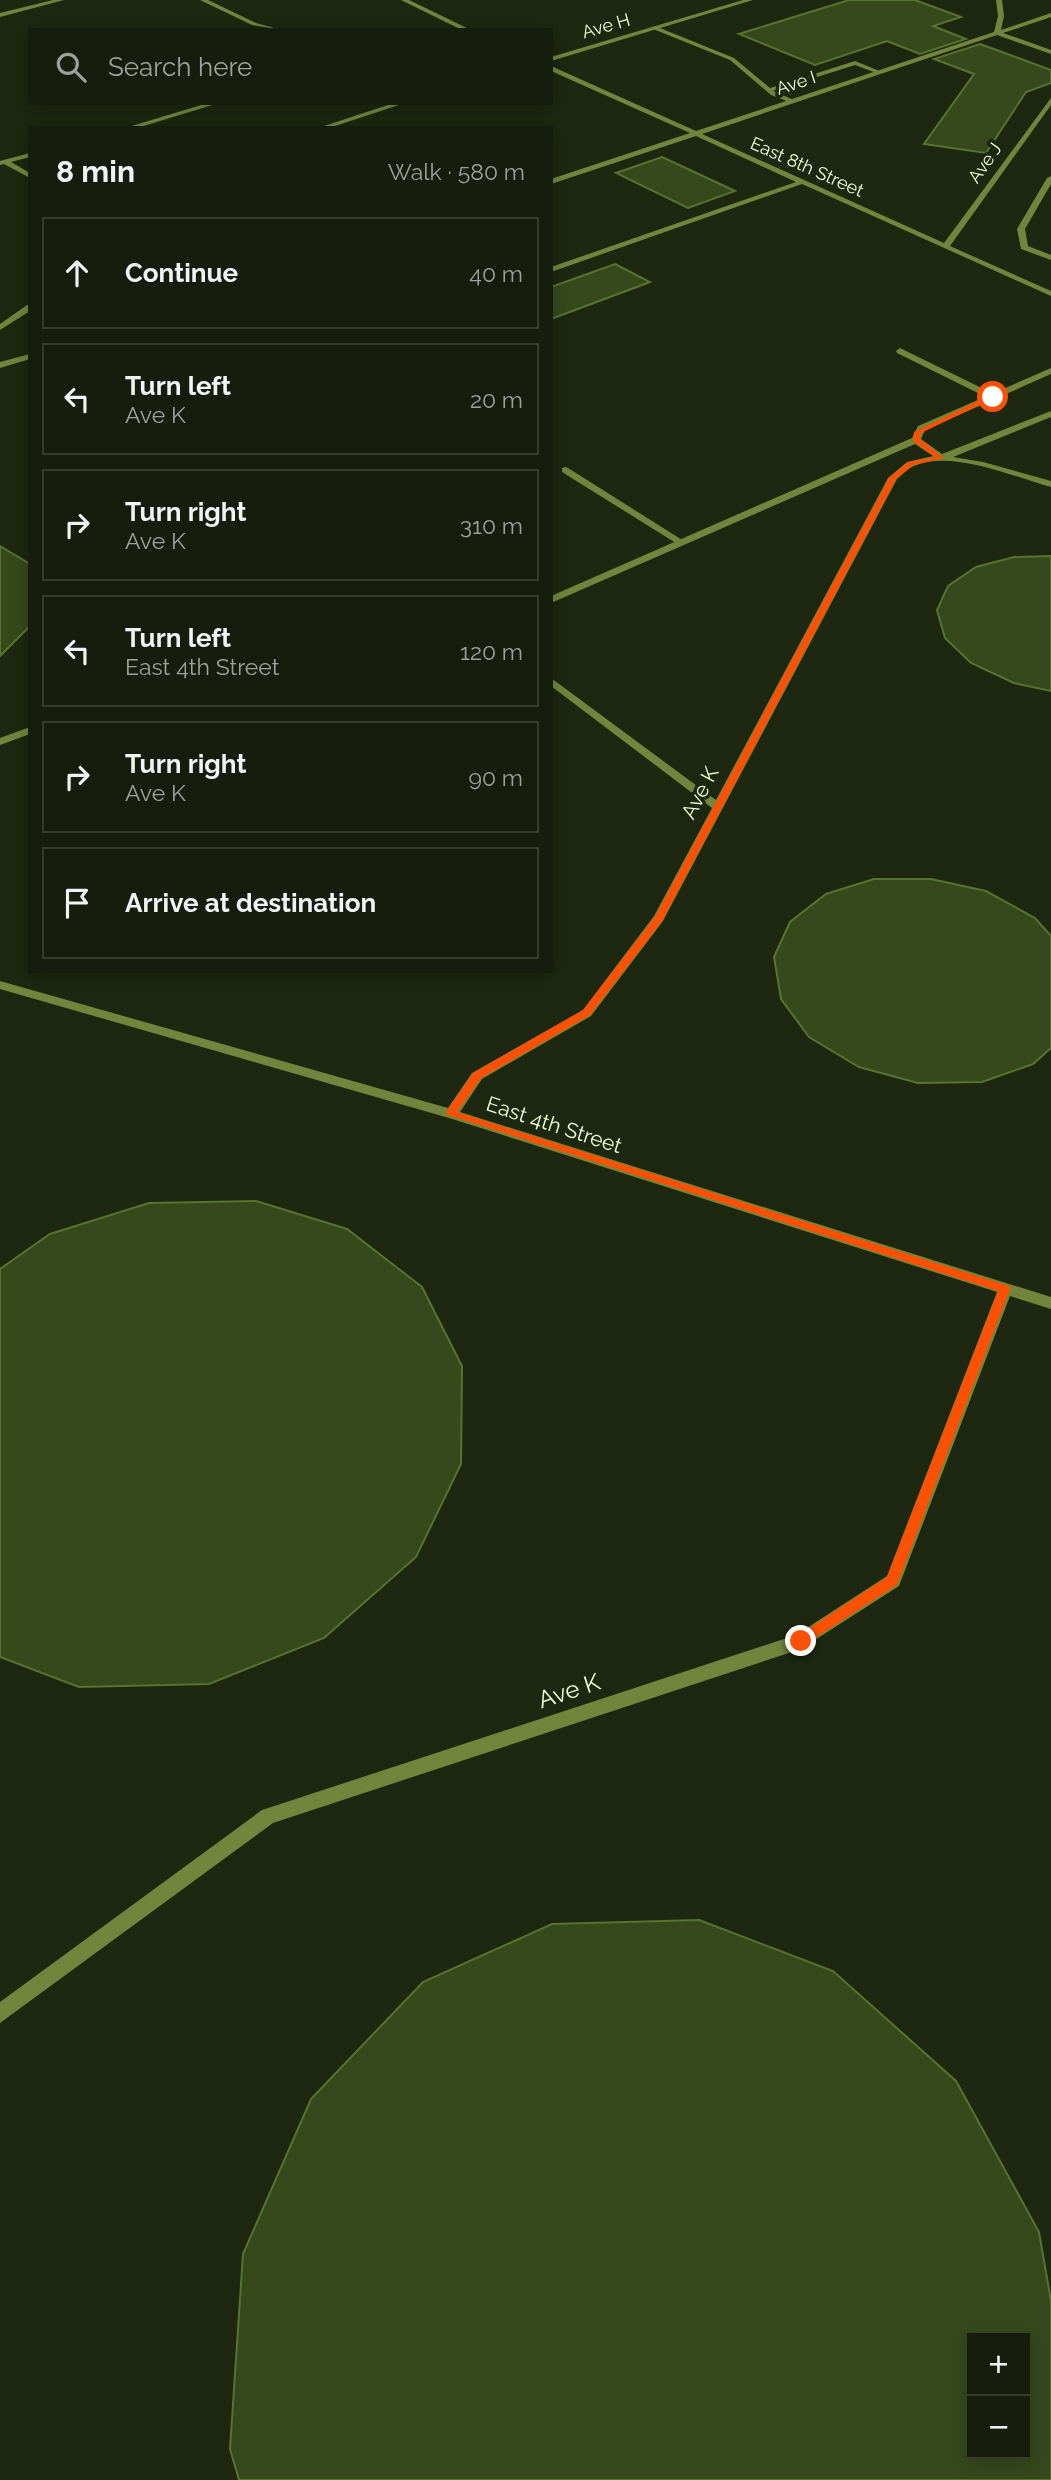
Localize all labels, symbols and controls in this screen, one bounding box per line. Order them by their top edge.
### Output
street label: Ave H [579,9,632,42]
search box [28,28,553,105]
icon: search [52,48,90,86]
text: Search here [108,52,252,82]
street label: Ave I [773,66,818,99]
street label: East 8th Street [747,132,867,201]
street label: Ave J [963,139,1006,187]
text: 8 min [56,154,135,189]
text: Walk · 580 m [388,158,525,185]
icon: ahead [58,254,96,292]
text: Continue [125,258,238,288]
text: 40 m [469,260,523,287]
text: Turn left [125,371,231,401]
icon: left [58,380,96,418]
route start [977,381,1008,412]
text: 20 m [470,386,523,413]
text: Ave K [125,401,186,428]
text: Turn right [125,497,246,527]
icon: right [58,506,96,544]
text: 310 m [460,512,523,539]
text: Ave K [125,527,186,554]
text: Turn left [125,623,231,653]
icon: left [58,632,96,670]
text: 120 m [460,638,523,665]
text: East 4th Street [125,653,279,680]
text: Turn right [125,749,246,779]
icon: right [58,758,96,796]
street label: Ave K [675,762,724,823]
text: 90 m [468,764,523,791]
text: Ave K [125,779,186,806]
icon: arrive [58,884,96,922]
text: Arrive at destination [125,888,376,918]
street label: East 4th Street [483,1091,625,1158]
route end [785,1625,816,1656]
street label: Ave K [534,1667,604,1714]
map controls [967,2333,1030,2459]
button: + [967,2333,1030,2396]
button: − [967,2396,1030,2459]

